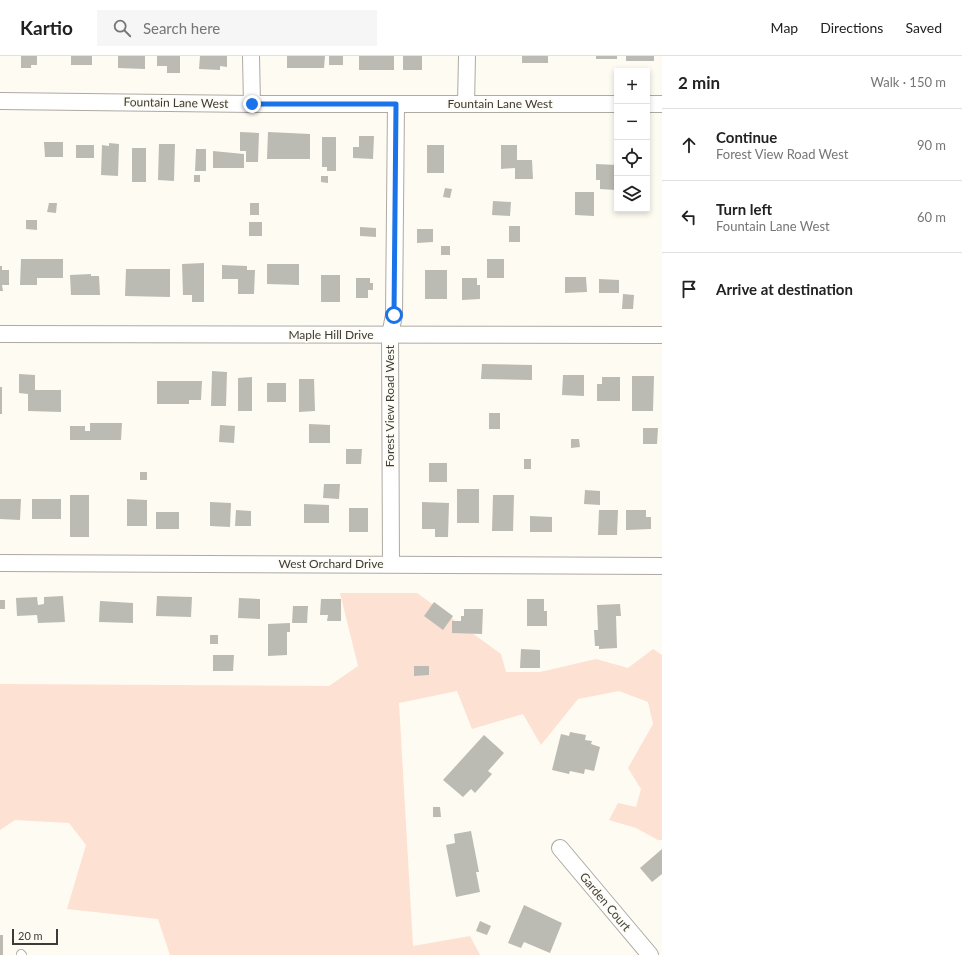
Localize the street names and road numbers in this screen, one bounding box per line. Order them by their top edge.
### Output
street label: Fountain Lane West [123,94,229,111]
street label: Fountain Lane West [448,96,553,111]
street label: Maple Hill Drive [288,327,374,342]
street label: Forest View Road West [382,344,397,467]
street label: West Orchard Drive [278,556,384,571]
street label: Garden Court [577,869,635,934]

